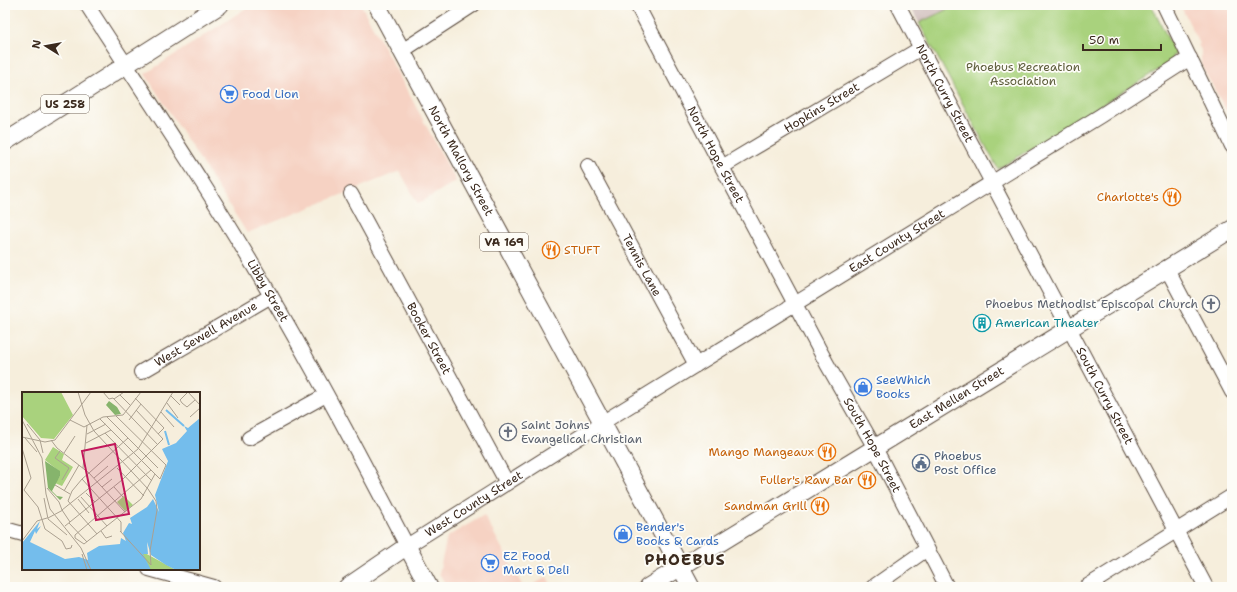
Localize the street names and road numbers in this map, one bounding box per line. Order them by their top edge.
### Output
street label: North Curry Street [912,41,977,145]
street label: Hopkins Street [781,79,862,136]
road number: US 258 [41,95,89,113]
street label: North Mallory Street [425,103,497,219]
street label: North Hope Street [684,104,748,206]
street label: East County Street [846,206,948,277]
street label: Tennis Lane [619,231,665,299]
road number: VA 169 [480,233,528,251]
street label: Libby Street [243,256,292,325]
street label: West Sewell Avenue [151,298,260,370]
street label: Booker Street [403,299,455,377]
street label: South Curry Street [1072,344,1137,447]
street label: East Mellen Street [906,363,1007,433]
street label: South Hope Street [840,394,905,495]
street label: West County Street [422,467,526,541]

